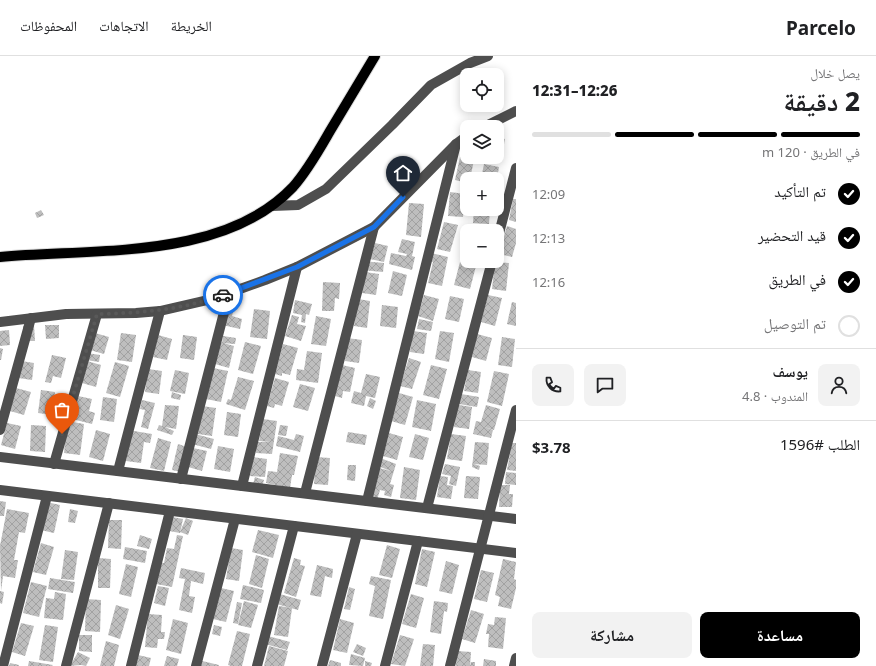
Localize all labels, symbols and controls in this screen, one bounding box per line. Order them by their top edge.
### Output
text: Parcelo [786,15,856,41]
text: المحفوظات [20,16,77,35]
text: الاتجاهات [99,16,149,35]
text: الخريطة [171,16,212,35]
text: يصل خلال [810,64,860,82]
map controls [460,68,504,268]
button: locate [460,68,504,112]
text: 12:26–12:31 [532,80,617,100]
text: 2 دقيقة [784,83,860,119]
button: layers [460,120,504,164]
text: في الطريق · 120 m [762,143,860,161]
pin [386,156,420,197]
icon: home [392,162,414,184]
button: + [460,172,504,216]
text: تم التأكيد [774,181,826,201]
icon: check [838,183,860,205]
text: 12:09 [532,185,565,203]
button: − [460,224,504,268]
text: قيد التحضير [758,225,826,245]
icon: check [838,227,860,249]
text: 12:13 [532,229,565,247]
text: في الطريق [768,269,826,289]
icon: check [838,271,860,293]
text: 12:16 [532,273,565,291]
courier [203,275,243,315]
icon: car [212,284,234,306]
text: تم التوصيل [764,313,826,333]
text: يوسف [773,361,808,381]
button: phone [532,364,574,406]
button: chat [584,364,626,406]
button: person [818,364,860,406]
text: المندوب · 4.8 [742,387,808,405]
pin [45,393,79,434]
icon: bag [51,399,73,421]
text: الطلب #1596 [780,434,860,454]
text: $3.78 [532,437,571,457]
button: مشاركة [532,612,692,658]
button: مساعدة [700,612,860,658]

